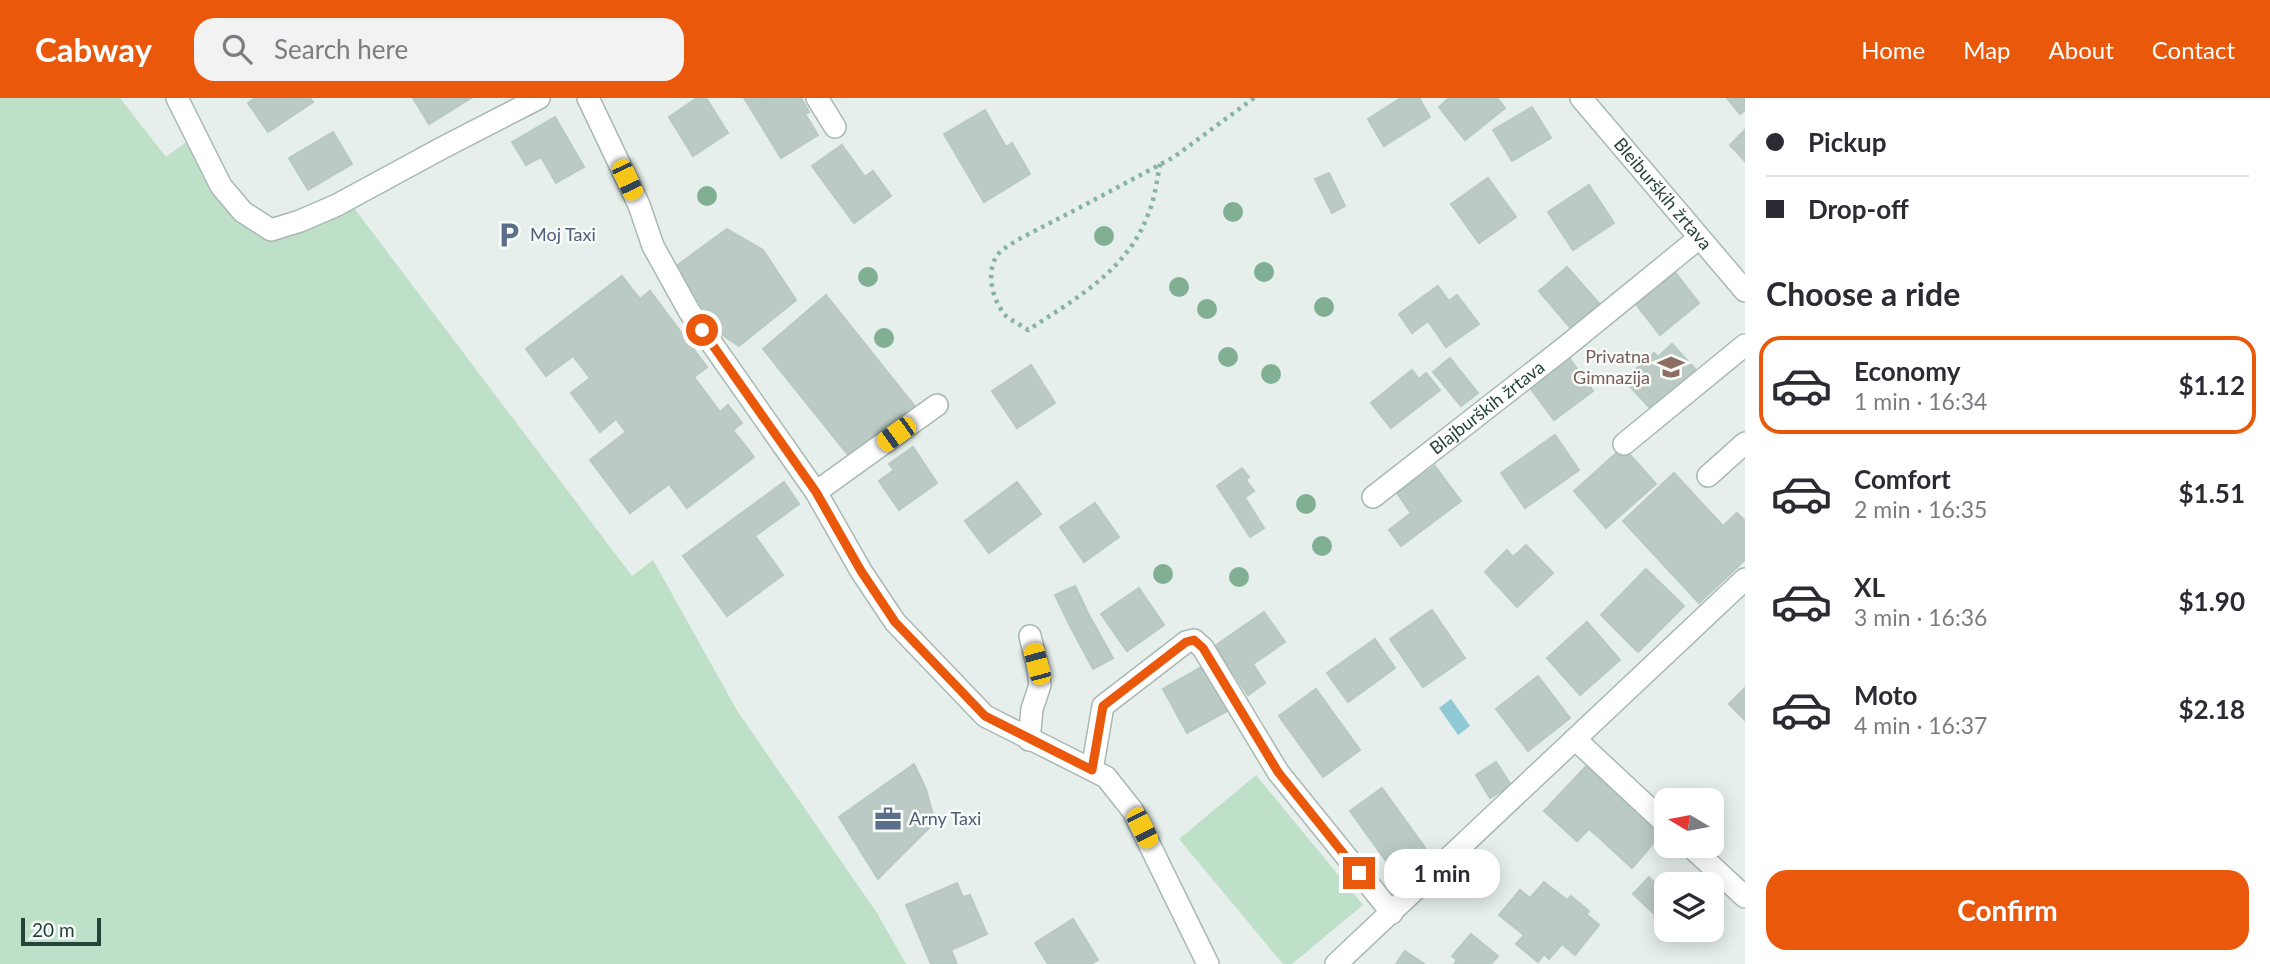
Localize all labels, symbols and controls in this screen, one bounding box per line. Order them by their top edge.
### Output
search box [194,18,684,81]
text: Cabway [35,29,152,69]
icon: search [218,30,256,68]
text: Search here [274,33,408,65]
text: Home [1861,35,1925,64]
text: Map [1963,35,2011,64]
text: About [2049,35,2114,64]
text: Contact [2152,35,2235,64]
text: Pickup [1808,126,1887,158]
street label: Bleiburških žrtava [1610,133,1717,254]
car [609,157,646,203]
text: Drop-off [1808,193,1909,225]
parking icon: Moj Taxi [494,220,524,250]
place label: Moj Taxi [530,223,596,245]
text: Choose a ride [1766,274,1960,313]
route start [686,314,718,346]
place label: Privatna Gimnazija [1573,345,1650,388]
school or university icon: Privatna Gimnazija [1656,352,1686,382]
icon: car [1770,354,1833,417]
street label: Blajburških žrtava [1425,355,1548,459]
text: Economy [1854,355,1960,387]
text: $1.12 [2179,369,2245,401]
text: 1 min · 16:34 [1854,387,1987,415]
car [873,413,920,455]
icon: car [1770,462,1833,525]
text: Comfort [1854,463,1951,495]
text: $1.51 [2179,477,2245,509]
text: 2 min · 16:35 [1854,495,1987,523]
icon: car [1770,570,1833,633]
text: XL [1854,571,1885,603]
text: $1.90 [2179,585,2245,617]
text: 3 min · 16:36 [1854,603,1987,631]
car [1022,641,1053,687]
icon: car [1770,678,1833,741]
text: Moto [1854,679,1917,711]
text: $2.18 [2179,693,2245,725]
text: 4 min · 16:37 [1854,711,1987,739]
north arrow [1654,788,1724,858]
map controls [1654,788,1724,942]
office icon: Arny Taxi [873,804,903,834]
car [1124,805,1161,851]
place label: Arny Taxi [909,807,981,829]
callout: 1 min [1384,848,1499,898]
route end [1343,857,1375,889]
text: 1 min [1413,859,1471,887]
button: Confirm [1766,870,2249,950]
button: layers [1654,872,1724,942]
scale bar [21,915,102,947]
text: 20 m [32,918,75,941]

